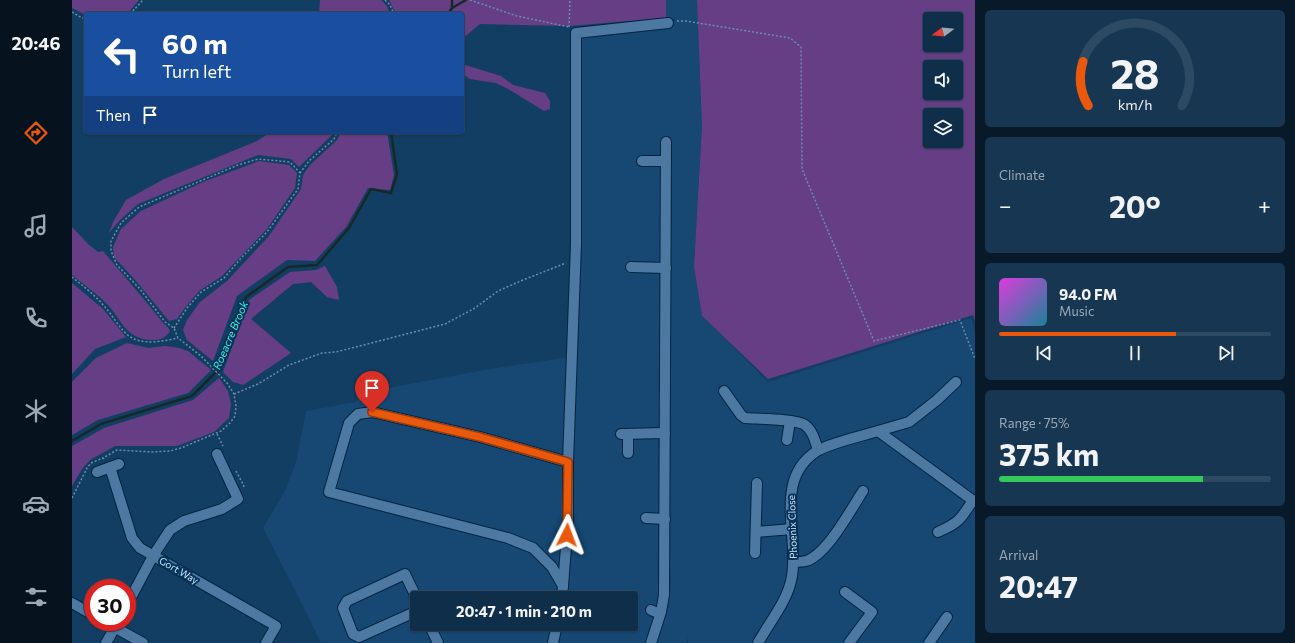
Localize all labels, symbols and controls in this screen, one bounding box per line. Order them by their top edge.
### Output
north arrow [923,12,963,52]
map controls [923,12,963,148]
text: 60 m [162,26,228,60]
icon: left [96,28,148,80]
text: 20:46 [11,32,61,54]
text: 28 [1110,47,1160,98]
text: Turn left [162,60,231,82]
button: sound [923,60,963,100]
text: km/h [1118,95,1152,113]
icon: arrive [139,104,161,126]
text: Then [96,106,131,124]
button: layers [923,108,963,148]
icon: directions [22,119,50,147]
text: Climate [999,167,1045,183]
text: 20° [1109,187,1161,224]
text: − [999,192,1012,219]
text: + [1258,192,1271,219]
icon: music [22,212,50,240]
text: 94.0 FM [1059,285,1117,303]
water label: Roeacre Brook [210,298,251,371]
text: Music [1059,303,1094,319]
icon: phone [22,304,50,332]
icon: previous [1033,342,1055,364]
icon: pause [1124,342,1146,364]
icon: next [1215,342,1237,364]
pin [355,371,389,412]
icon: arrive [361,377,383,399]
icon: climate [22,397,50,425]
text: Range · 75% [999,415,1070,431]
text: 375 km [999,435,1099,472]
icon: car [22,490,50,518]
street label: Phoenix Close [785,495,799,559]
position arrow [546,514,588,556]
text: Arrival [999,547,1038,563]
street label: Gort Way [157,554,201,586]
text: 20:47 [999,567,1078,604]
speed limit sign: 30 [84,579,136,631]
icon: filters [22,583,50,611]
text: 20:47 · 1 min · 210 m [456,602,592,620]

